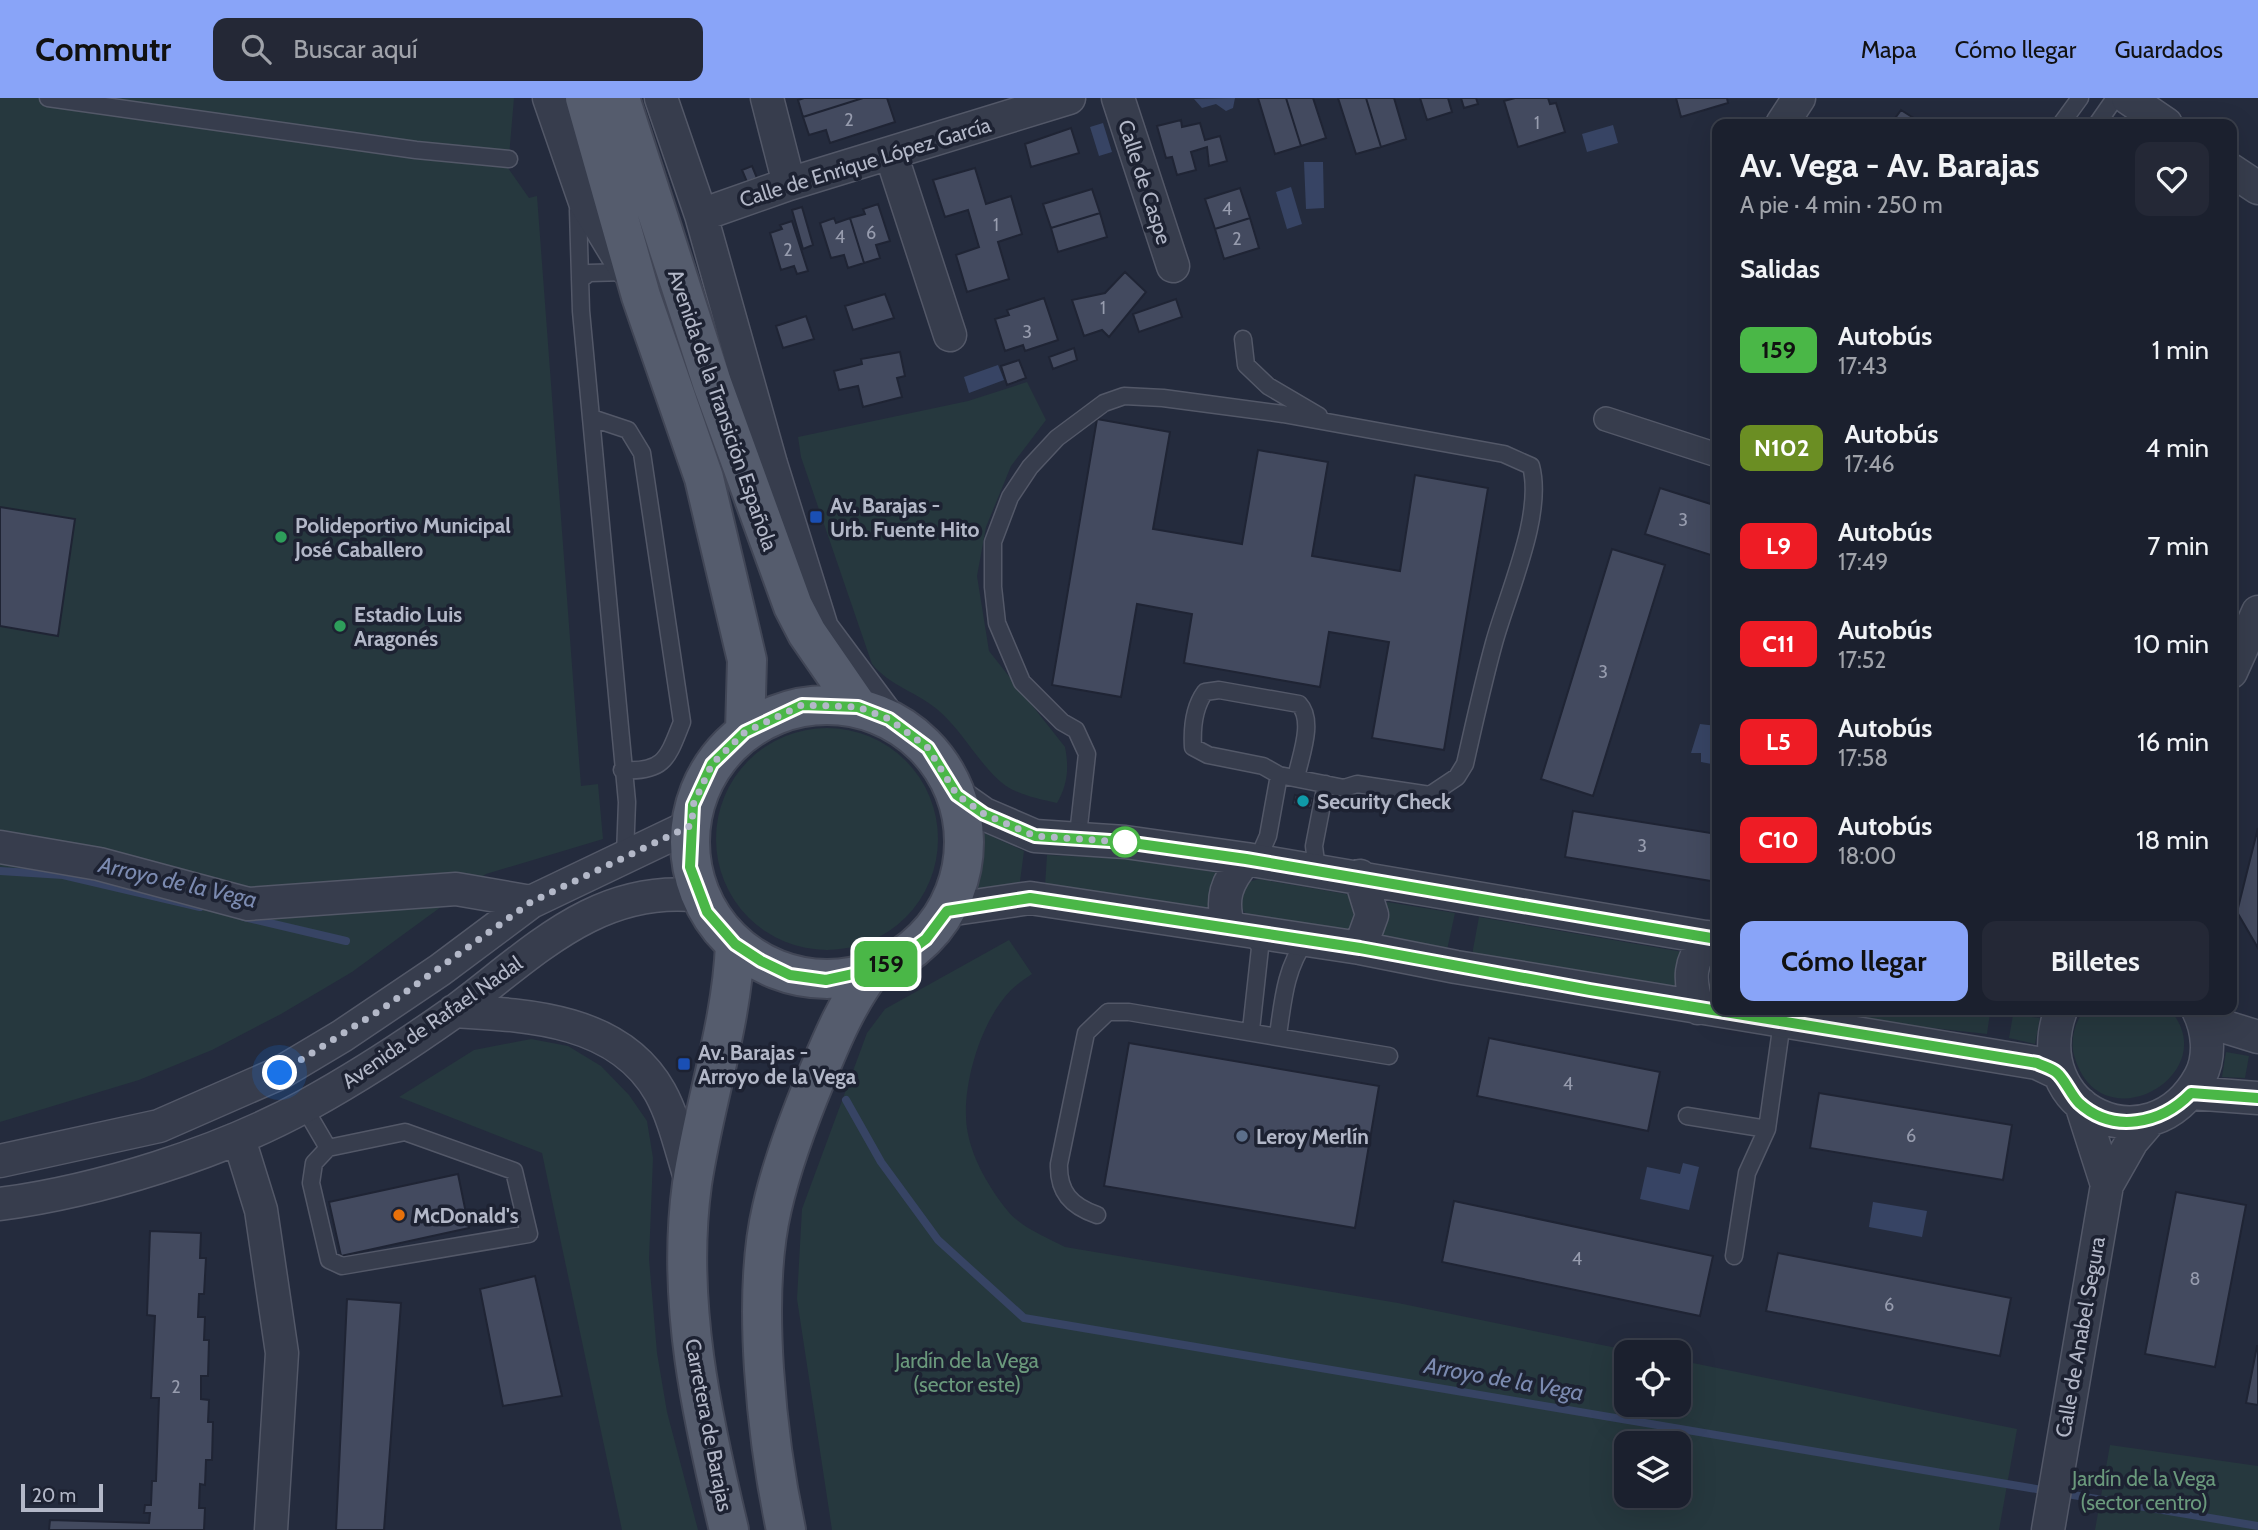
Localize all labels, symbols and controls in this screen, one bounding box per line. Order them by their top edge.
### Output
search box [213,18,703,81]
text: Commutr [35,29,171,69]
icon: search [237,30,275,68]
text: Buscar aquí [293,33,418,65]
text: Mapa [1861,35,1917,64]
text: Cómo llegar [1955,35,2076,64]
text: Guardados [2114,35,2223,64]
house number: 2 [844,109,854,131]
street label: Calle de Enrique López García [736,112,994,212]
house number: 1 [1534,112,1540,134]
street label: Calle de Caspe [1113,117,1177,248]
button: heart [2135,142,2209,216]
text: Av. Vega - Av. Barajas [1740,145,2039,185]
text: A pie · 4 min · 250 m [1740,191,1943,219]
house number: 4 [1222,198,1232,220]
house number: 1 [993,214,999,236]
house number: 6 [866,222,876,244]
house number: 4 [835,226,845,248]
house number: 2 [1232,228,1242,250]
house number: 2 [783,239,793,261]
text: Salidas [1740,253,1820,285]
street label: Avenida de la Transición Española [663,266,783,554]
house number: 1 [1100,297,1106,319]
text: Autobús [1838,320,1932,352]
house number: 3 [1022,321,1032,343]
text: 1 min [2152,334,2209,366]
text: 159 [1761,335,1796,364]
text: 17:43 [1838,352,1888,380]
text: Autobús [1844,418,1939,450]
text: 4 min [2145,432,2209,464]
text: N102 [1754,433,1809,462]
text: 17:46 [1844,450,1895,478]
place label: Av. Barajas - Urb. Fuente Hito [830,493,979,542]
marker: Av. Barajas - Urb. Fuente Hito [808,509,824,525]
house number: 3 [1678,509,1688,531]
place label: Polideportivo Municipal José Caballero [294,513,511,562]
text: Autobús [1838,516,1932,548]
marker: Polideportivo Municipal José Caballero [273,529,289,545]
text: 7 min [2147,530,2209,562]
text: L9 [1766,531,1791,560]
text: 17:49 [1838,548,1888,576]
place label: Estadio Luis Aragonés [354,602,462,651]
text: Autobús [1838,614,1932,646]
marker: Estadio Luis Aragonés [332,618,348,634]
text: 10 min [2134,628,2209,660]
text: C11 [1762,629,1795,658]
text: 17:52 [1838,646,1886,674]
house number: 3 [1598,661,1608,683]
text: Autobús [1838,712,1932,744]
text: 16 min [2137,726,2209,758]
text: L5 [1766,727,1791,756]
text: 17:58 [1838,744,1888,772]
place label: Security Check [1317,789,1452,814]
marker: Security Check [1295,793,1311,809]
text: Autobús [1838,810,1932,842]
text: 18 min [2136,824,2209,856]
text: C10 [1758,825,1799,854]
unlabelled marker [1110,827,1140,857]
house number: 3 [1637,835,1647,857]
text: 18:00 [1838,842,1896,870]
water label: Arroyo de la Vega [95,850,260,914]
button: Cómo llegar [1740,921,1968,1001]
button: Billetes [1982,921,2209,1001]
line badge: 159 [846,941,926,987]
text: 159 [868,949,904,978]
street label: Avenida de Rafael Nadal [337,950,527,1094]
place label: Av. Barajas - Arroyo de la Vega [698,1040,857,1089]
your location [262,1055,297,1090]
marker: Av. Barajas - Arroyo de la Vega [676,1056,692,1072]
house number: 4 [1563,1073,1573,1095]
place label: Leroy Merlín [1256,1124,1369,1149]
house number: 6 [1906,1125,1916,1147]
marker: Leroy Merlín [1234,1128,1250,1144]
place label: McDonald's [413,1203,519,1228]
marker: McDonald's [391,1207,407,1223]
street label: Calle de Anabel Segura [2050,1235,2110,1439]
house number: 4 [1572,1248,1582,1270]
house number: 8 [2190,1268,2200,1290]
house number: 6 [1884,1294,1894,1316]
street label: Carretera de Barajas [679,1337,738,1514]
map controls [1614,1340,1691,1508]
button: locate [1614,1340,1691,1417]
park label: Jardín de la Vega (sector este) [894,1348,1039,1397]
water label: Arroyo de la Vega [1421,1351,1586,1407]
house number: 2 [171,1376,181,1398]
button: layers [1614,1431,1691,1508]
park label: Jardín de la Vega (sector centro) [2071,1466,2216,1515]
scale bar [21,1481,103,1513]
text: 20 m [32,1484,76,1507]

